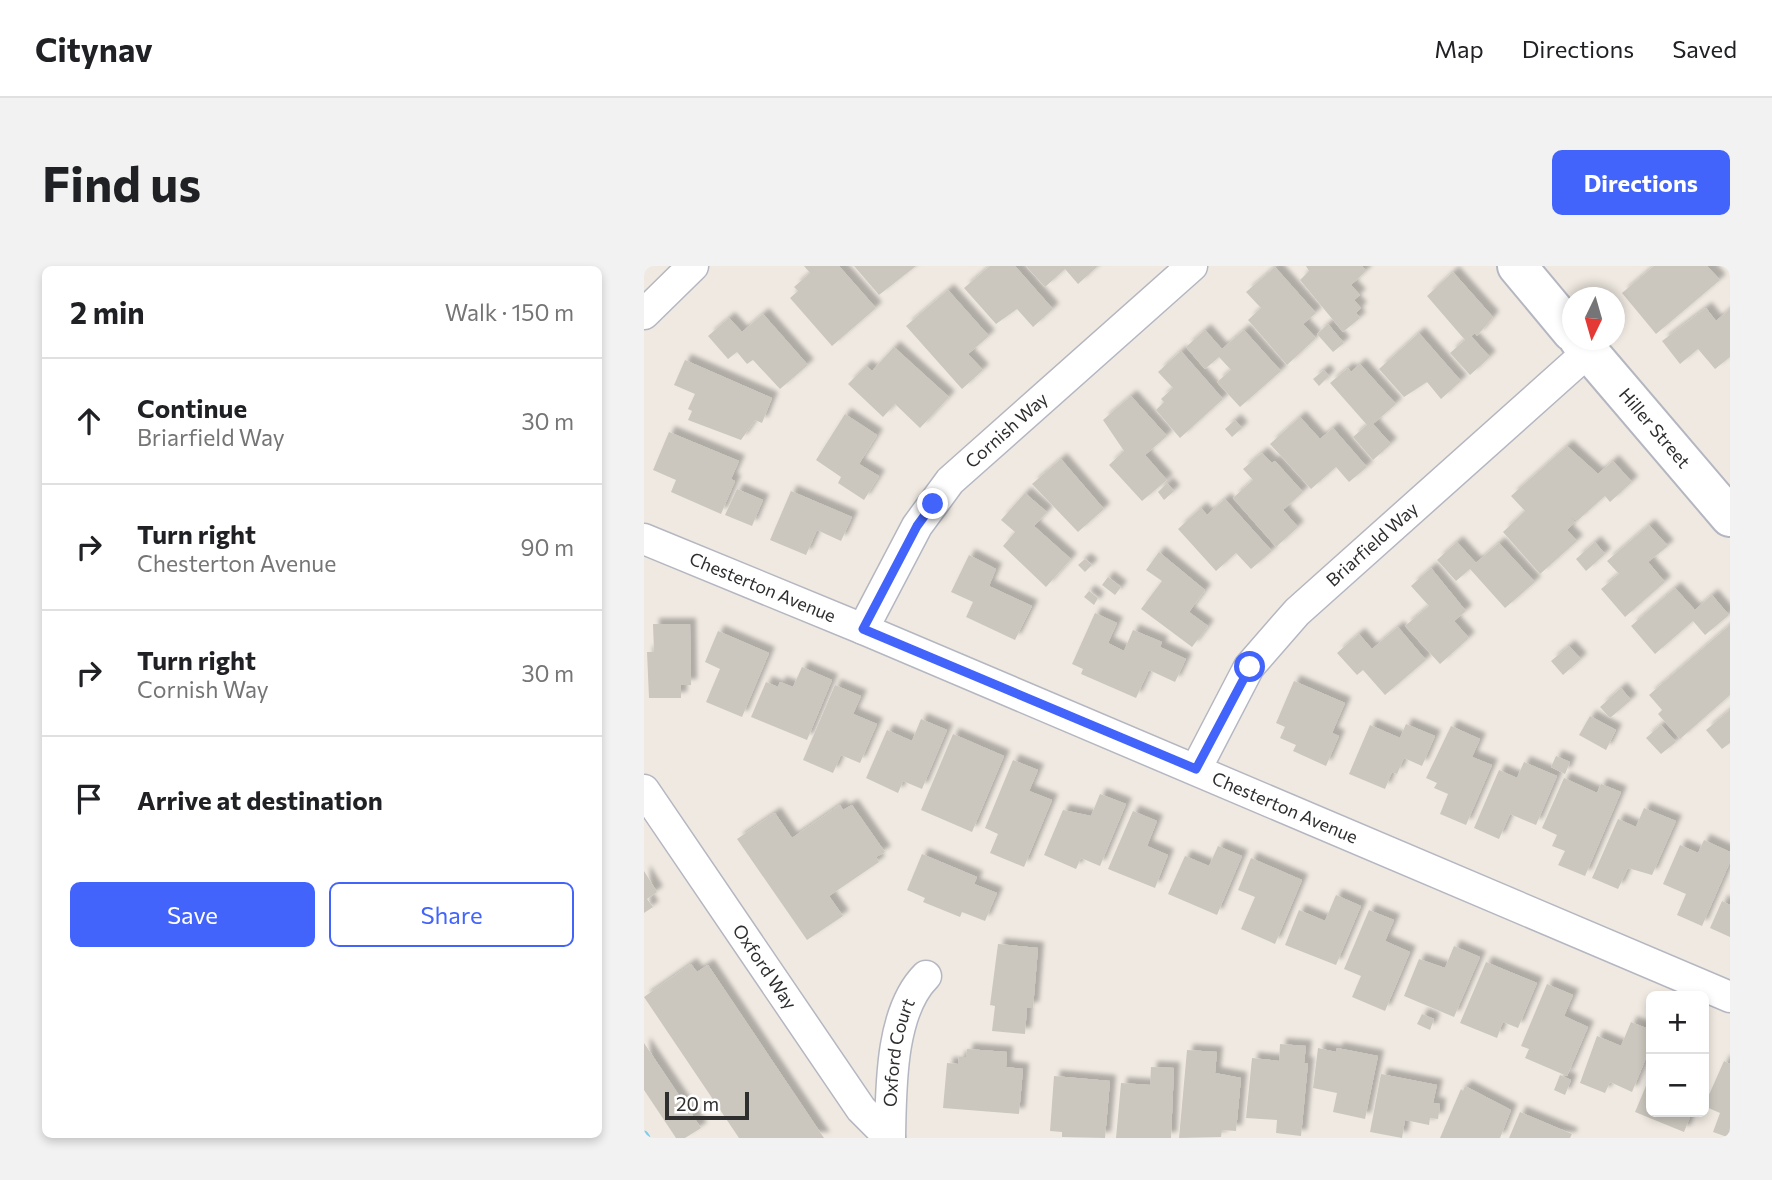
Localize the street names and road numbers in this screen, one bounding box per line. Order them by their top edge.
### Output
street label: Hiller Street [1615,383,1695,472]
street label: Cornish Way [960,387,1052,472]
street label: Briarfield Way [1321,497,1422,591]
street label: Chesterton Avenue [686,547,839,627]
street label: Chesterton Avenue [1209,766,1361,848]
street label: Oxford Way [728,920,802,1013]
street label: Oxford Court [879,994,919,1107]

